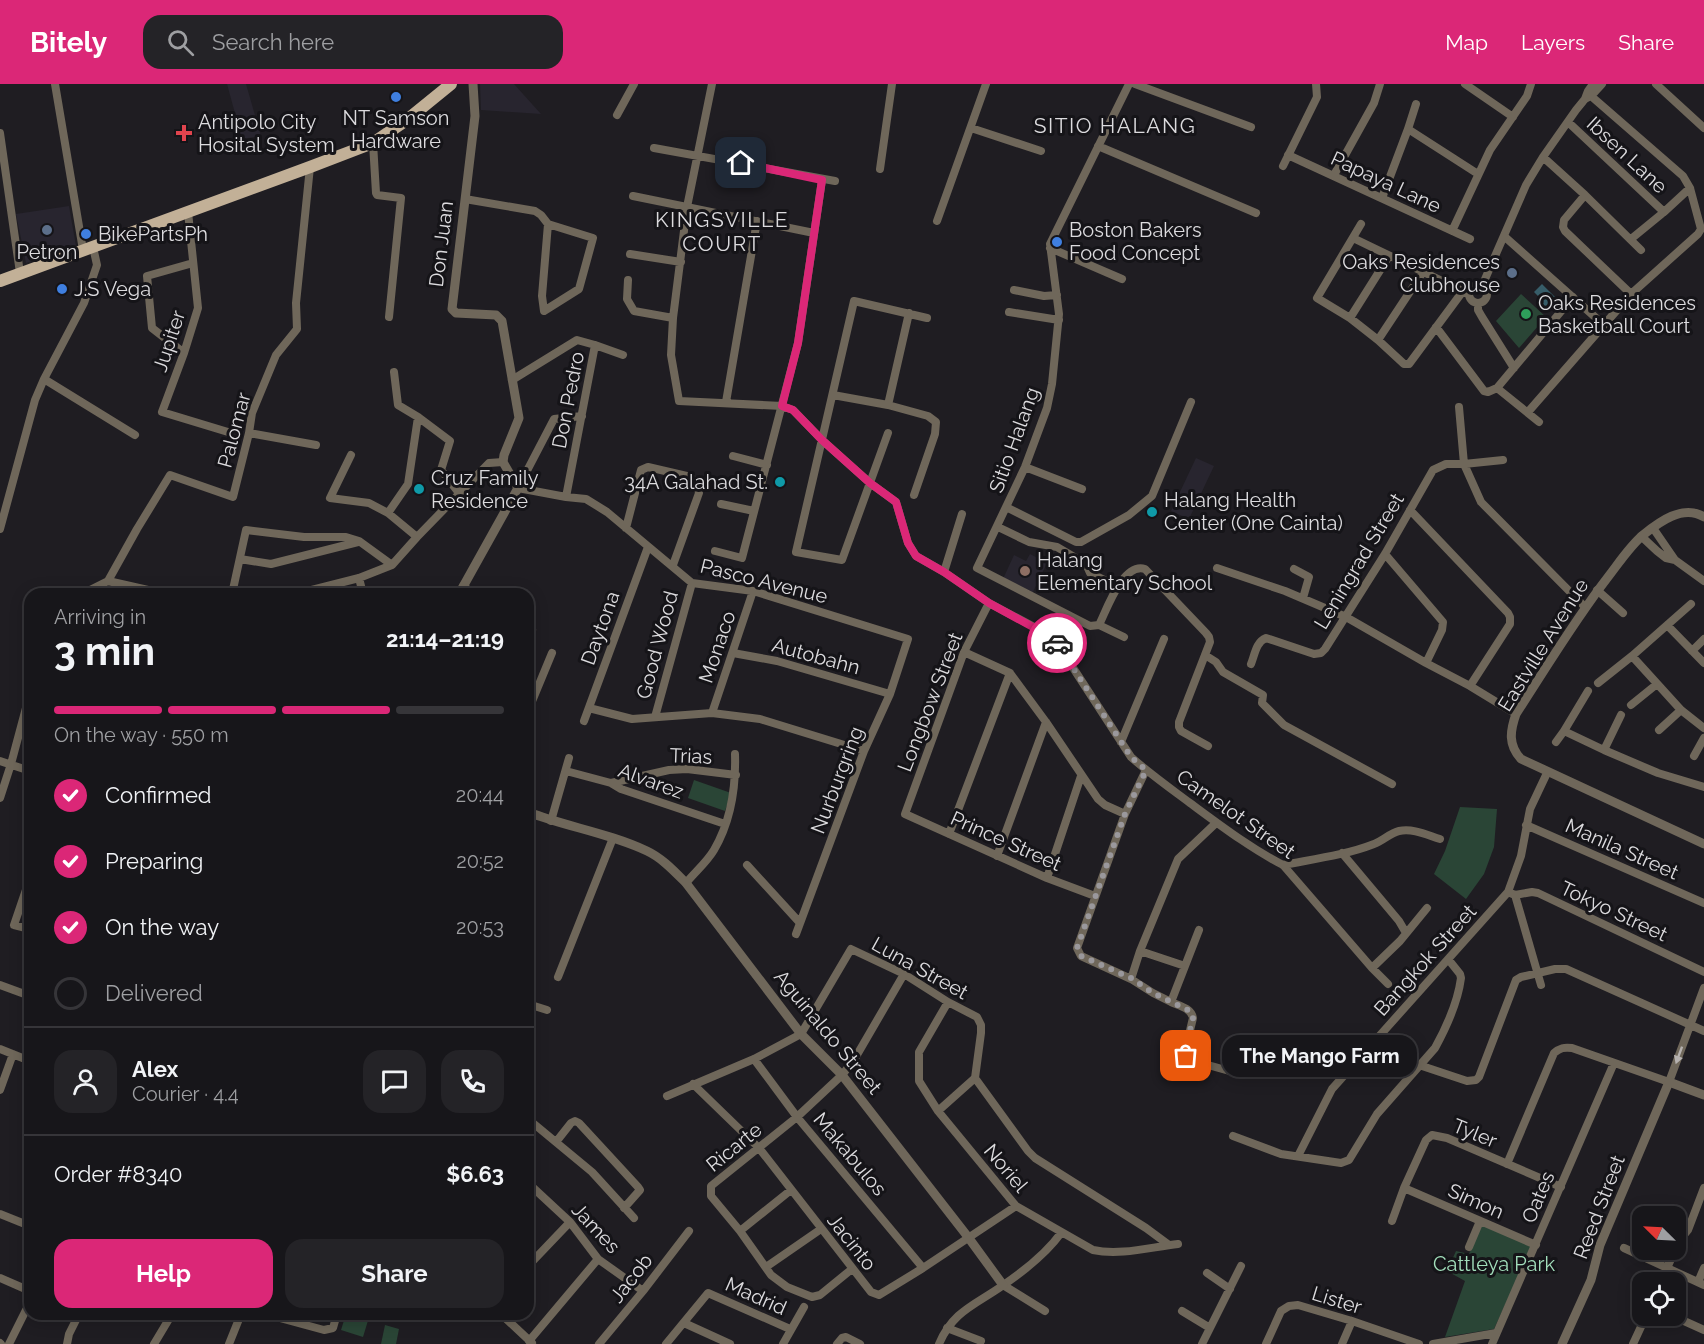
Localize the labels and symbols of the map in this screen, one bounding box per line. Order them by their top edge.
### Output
marker: NT Samson Hardware [389,90,403,104]
place label: NT Samson Hardware [343,106,449,153]
place label: Antipolo City Hosital System [198,110,335,157]
street label: Ibsen Lane [1582,112,1672,199]
district label: SITIO HALANG [1034,113,1196,138]
marker: Antipolo City Hosital System [175,124,193,142]
pin [715,137,766,188]
street label: Papaya Lane [1327,146,1445,218]
street label: Don Juan [424,200,458,288]
district label: KINGSVILLE COURT [655,207,789,256]
place label: Boston Bakers Food Concept [1069,218,1202,265]
place label: BikePartsPh [98,222,208,246]
marker: Petron [40,223,54,237]
marker: BikePartsPh [79,227,93,241]
marker: Boston Bakers Food Concept [1050,235,1064,249]
place label: Petron [17,240,77,264]
place label: Oaks Residences Clubhouse [1342,250,1500,297]
marker: Oaks Residences Clubhouse [1505,266,1519,280]
place label: J.S Vega [74,277,151,301]
marker: J.S Vega [55,282,69,296]
place label: Oaks Residences Basketball Court [1538,291,1696,338]
street label: Jupiter [148,307,190,375]
marker: Oaks Residences Basketball Court [1519,307,1533,321]
street label: Don Pedro [547,350,589,450]
street label: Sitio Halang [984,384,1044,496]
street label: Palomar [212,390,256,470]
place label: Cruz Family Residence [431,466,539,513]
place label: 34A Galahad St. [624,470,768,494]
marker: 34A Galahad St. [773,475,787,489]
marker: Cruz Family Residence [412,482,426,496]
place label: Halang Health Center (One Cainta) [1164,488,1343,535]
street label: Leningrad Street [1309,489,1409,633]
marker: Halang Health Center (One Cainta) [1145,505,1159,519]
place label: Halang Elementary School [1037,548,1213,595]
street label: Pasco Avenue [698,554,830,608]
marker: Halang Elementary School [1018,564,1032,578]
street label: Eastville Avenue [1493,574,1594,716]
street label: Daytona [576,588,624,668]
street label: Good Wood [631,588,683,702]
street label: Monaco [694,608,741,686]
courier [1027,613,1087,673]
street label: Longbow Street [892,629,968,775]
street label: Autobahn [769,633,863,679]
street label: Nurburgring [806,723,868,837]
street label: Trias [669,743,713,769]
street label: Alvarez [615,758,687,804]
street label: Camelot Street [1172,764,1300,864]
street label: Prince Street [947,806,1065,876]
street label: Manila Street [1562,813,1683,885]
street label: Tokyo Street [1557,876,1672,946]
street label: Bangkok Street [1369,899,1481,1021]
street label: Luna Street [868,932,973,1004]
street label: Aguinaldo Street [769,965,887,1099]
pin [1160,1030,1211,1081]
callout: The Mango Farm [1222,1035,1417,1077]
one-way arrow [1674,1046,1684,1064]
street label: Makabulos [808,1108,892,1200]
street label: Tyler [1449,1113,1501,1153]
street label: Ricarte [701,1117,767,1177]
street label: Noriel [979,1139,1033,1197]
street label: Reed Street [1568,1151,1630,1262]
street label: Oates [1516,1168,1560,1226]
street label: Simon [1444,1178,1508,1224]
street label: James [567,1198,625,1258]
north arrow [1632,1206,1686,1260]
street label: Jacinto [822,1209,882,1275]
street label: Jacob [604,1249,658,1307]
park label: Cattleya Park [1433,1252,1556,1276]
street label: Madrid [722,1272,790,1320]
street label: Lister [1309,1281,1365,1319]

